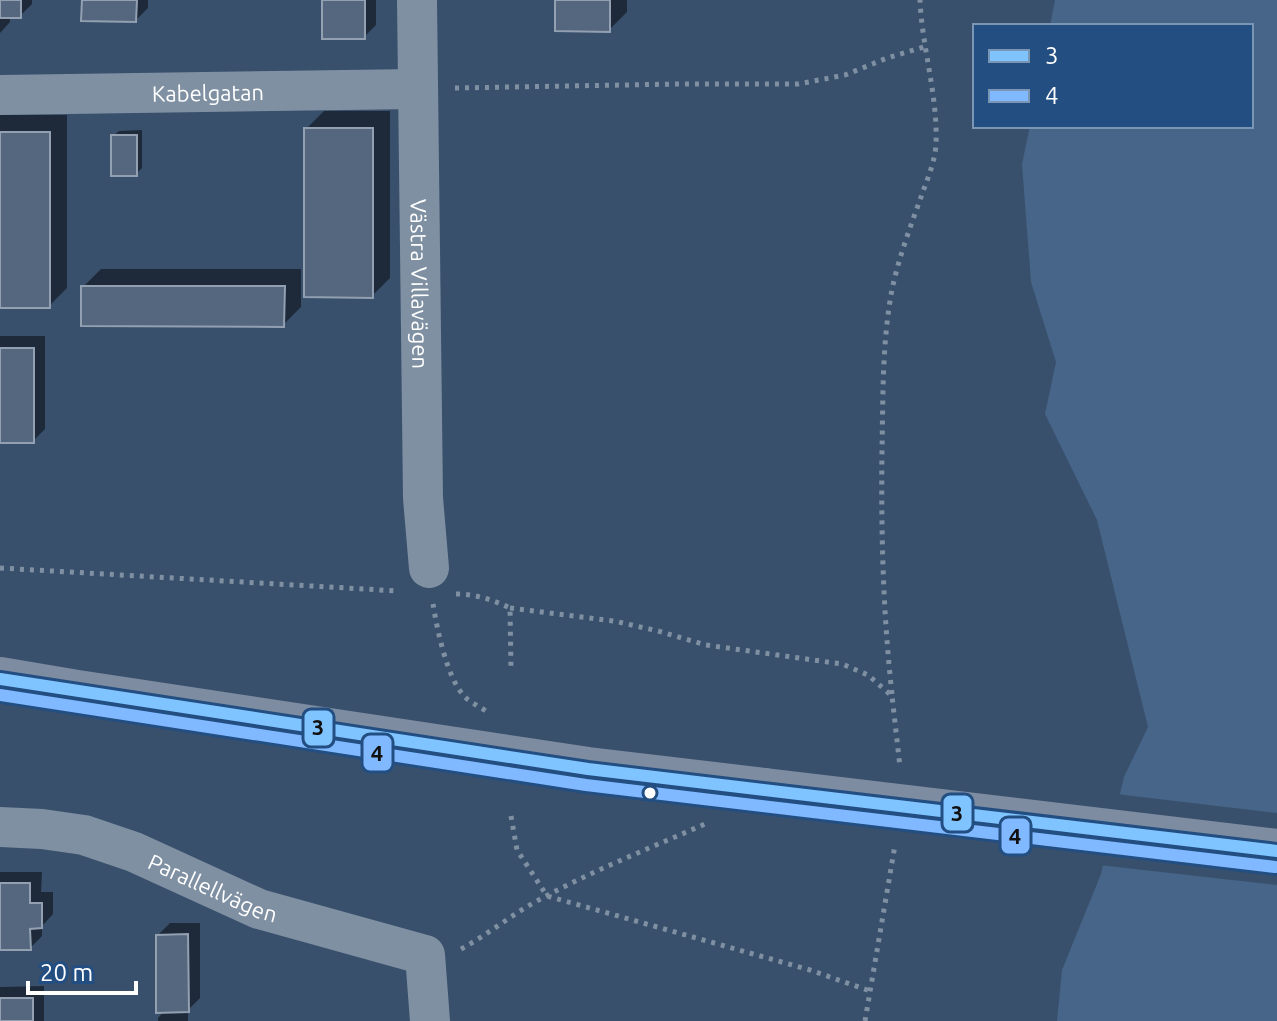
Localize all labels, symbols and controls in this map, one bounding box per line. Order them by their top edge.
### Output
legend [973,24,1253,128]
text: 3 [1045,42,1059,69]
street label: Kabelgatan [152,79,264,105]
text: 4 [1045,82,1059,109]
street label: Västra Villavägen [407,199,434,369]
line badge: 3 [303,709,334,747]
text: 3 [312,714,324,739]
line badge: 4 [362,734,393,772]
text: 4 [371,740,383,765]
unlabelled marker [642,785,658,801]
line badge: 3 [942,794,973,832]
text: 3 [951,800,963,825]
line badge: 4 [1000,817,1031,855]
text: 4 [1009,823,1021,848]
street label: Parallellvägen [145,848,280,926]
scale bar [28,945,136,995]
text: 20 m [40,959,93,986]

